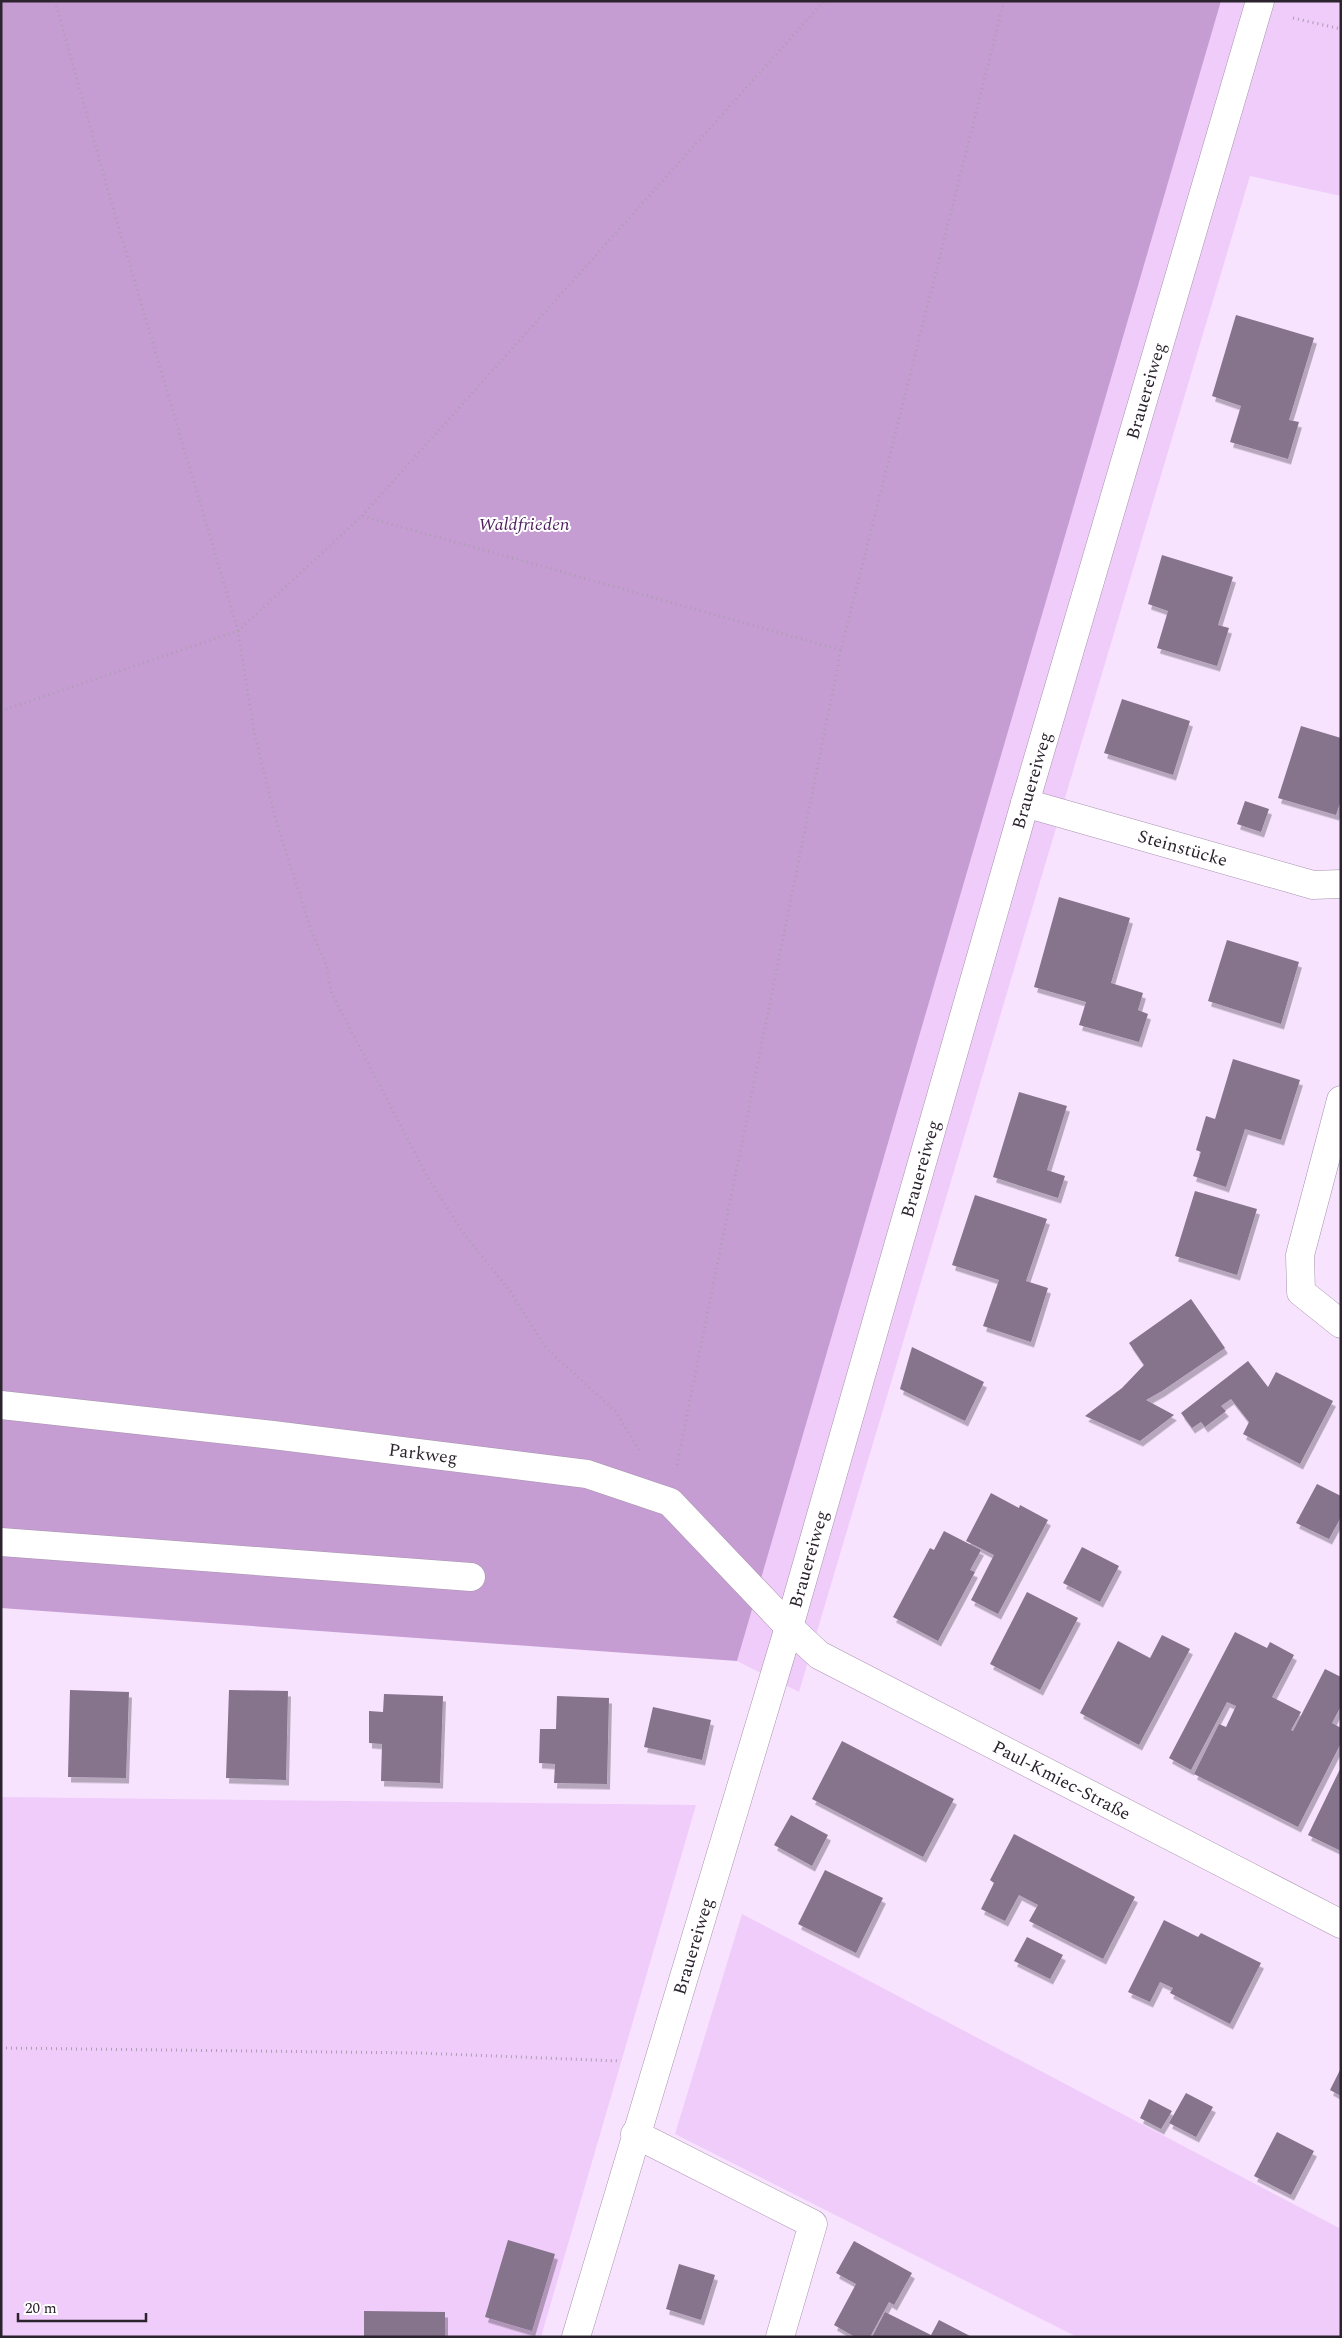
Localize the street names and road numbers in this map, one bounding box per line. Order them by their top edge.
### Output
street label: Brauereiweg [1119,339,1173,443]
street label: Brauereiweg [1005,728,1059,832]
street label: Steinstücke [1135,823,1231,874]
street label: Brauereiweg [894,1117,948,1221]
street label: Parkweg [387,1436,459,1472]
street label: Brauereiweg [782,1507,836,1611]
street label: Paul-Kmiec-Straße [988,1734,1135,1827]
street label: Brauereiweg [666,1894,721,1998]

